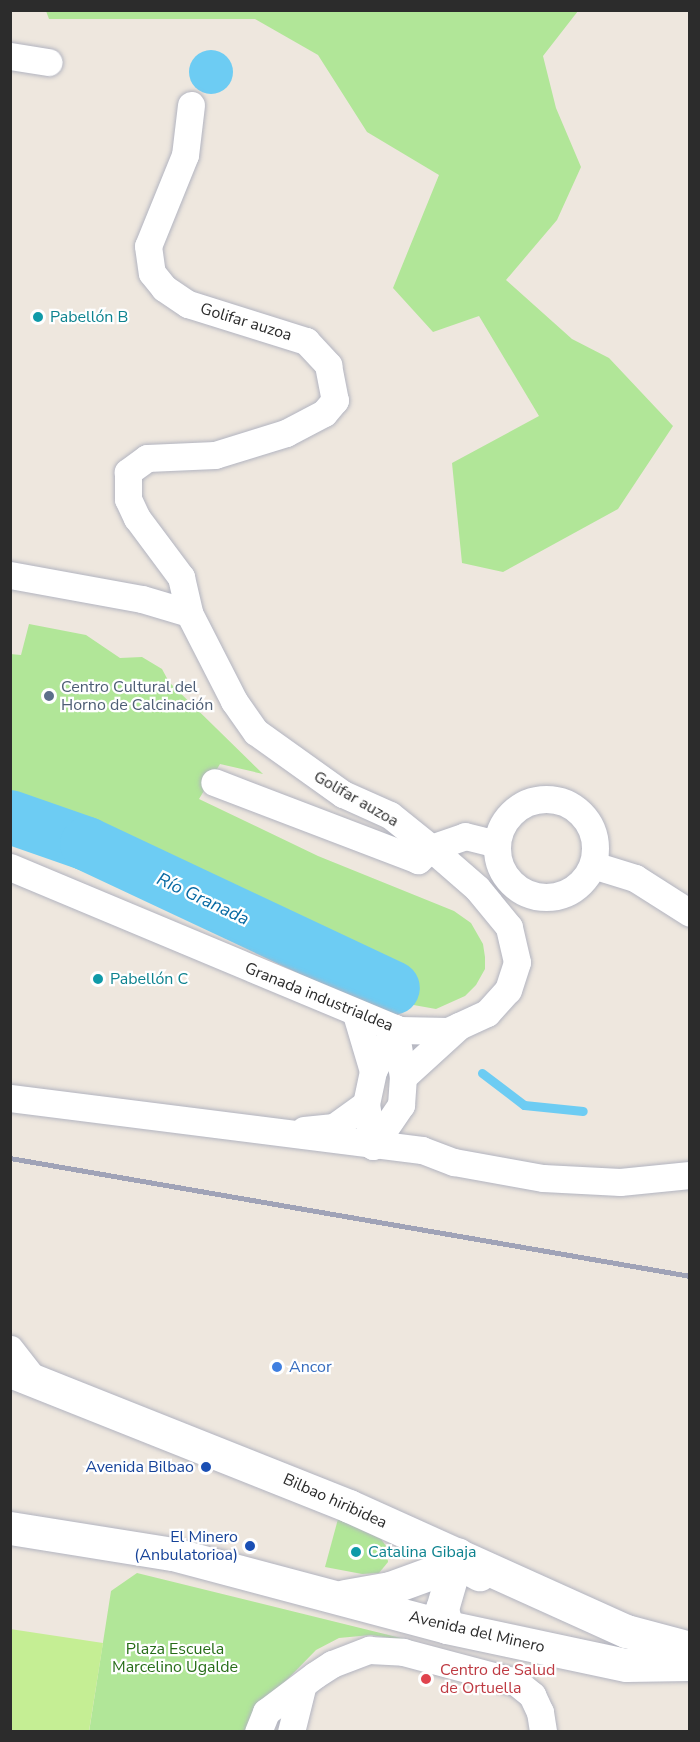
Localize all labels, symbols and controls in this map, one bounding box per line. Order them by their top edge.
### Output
street label: Golifar auzoa [198,299,294,345]
place label: Pabellón B [50,307,128,327]
marker: Pabellón B [31,310,45,324]
place label: Centro Cultural del Horno de Calcinación [61,677,213,715]
marker: Centro Cultural del Horno de Calcinación [42,689,56,703]
street label: Golifar auzoa [310,767,402,831]
water label: Río Granada [153,868,253,930]
street label: Granada industrialdea [242,958,396,1036]
place label: Pabellón C [110,969,188,989]
marker: Pabellón C [91,972,105,986]
place label: Ancor [289,1357,332,1377]
marker: Ancor [270,1360,284,1374]
place label: Avenida Bilbao [85,1457,194,1477]
marker: Avenida Bilbao [199,1460,213,1474]
street label: Bilbao hiribidea [280,1470,390,1532]
place label: El Minero (Anbulatorioa) [134,1527,238,1565]
marker: El Minero (Anbulatorioa) [243,1539,257,1553]
place label: Catalina Gibaja [368,1542,477,1562]
marker: Catalina Gibaja [349,1545,363,1559]
street label: Avenida del Minero [407,1607,547,1657]
park label: Plaza Escuela Marcelino Ugalde [112,1639,238,1677]
place label: Centro de Salud de Ortuella [440,1660,555,1698]
marker: Centro de Salud de Ortuella [417,1670,435,1688]

